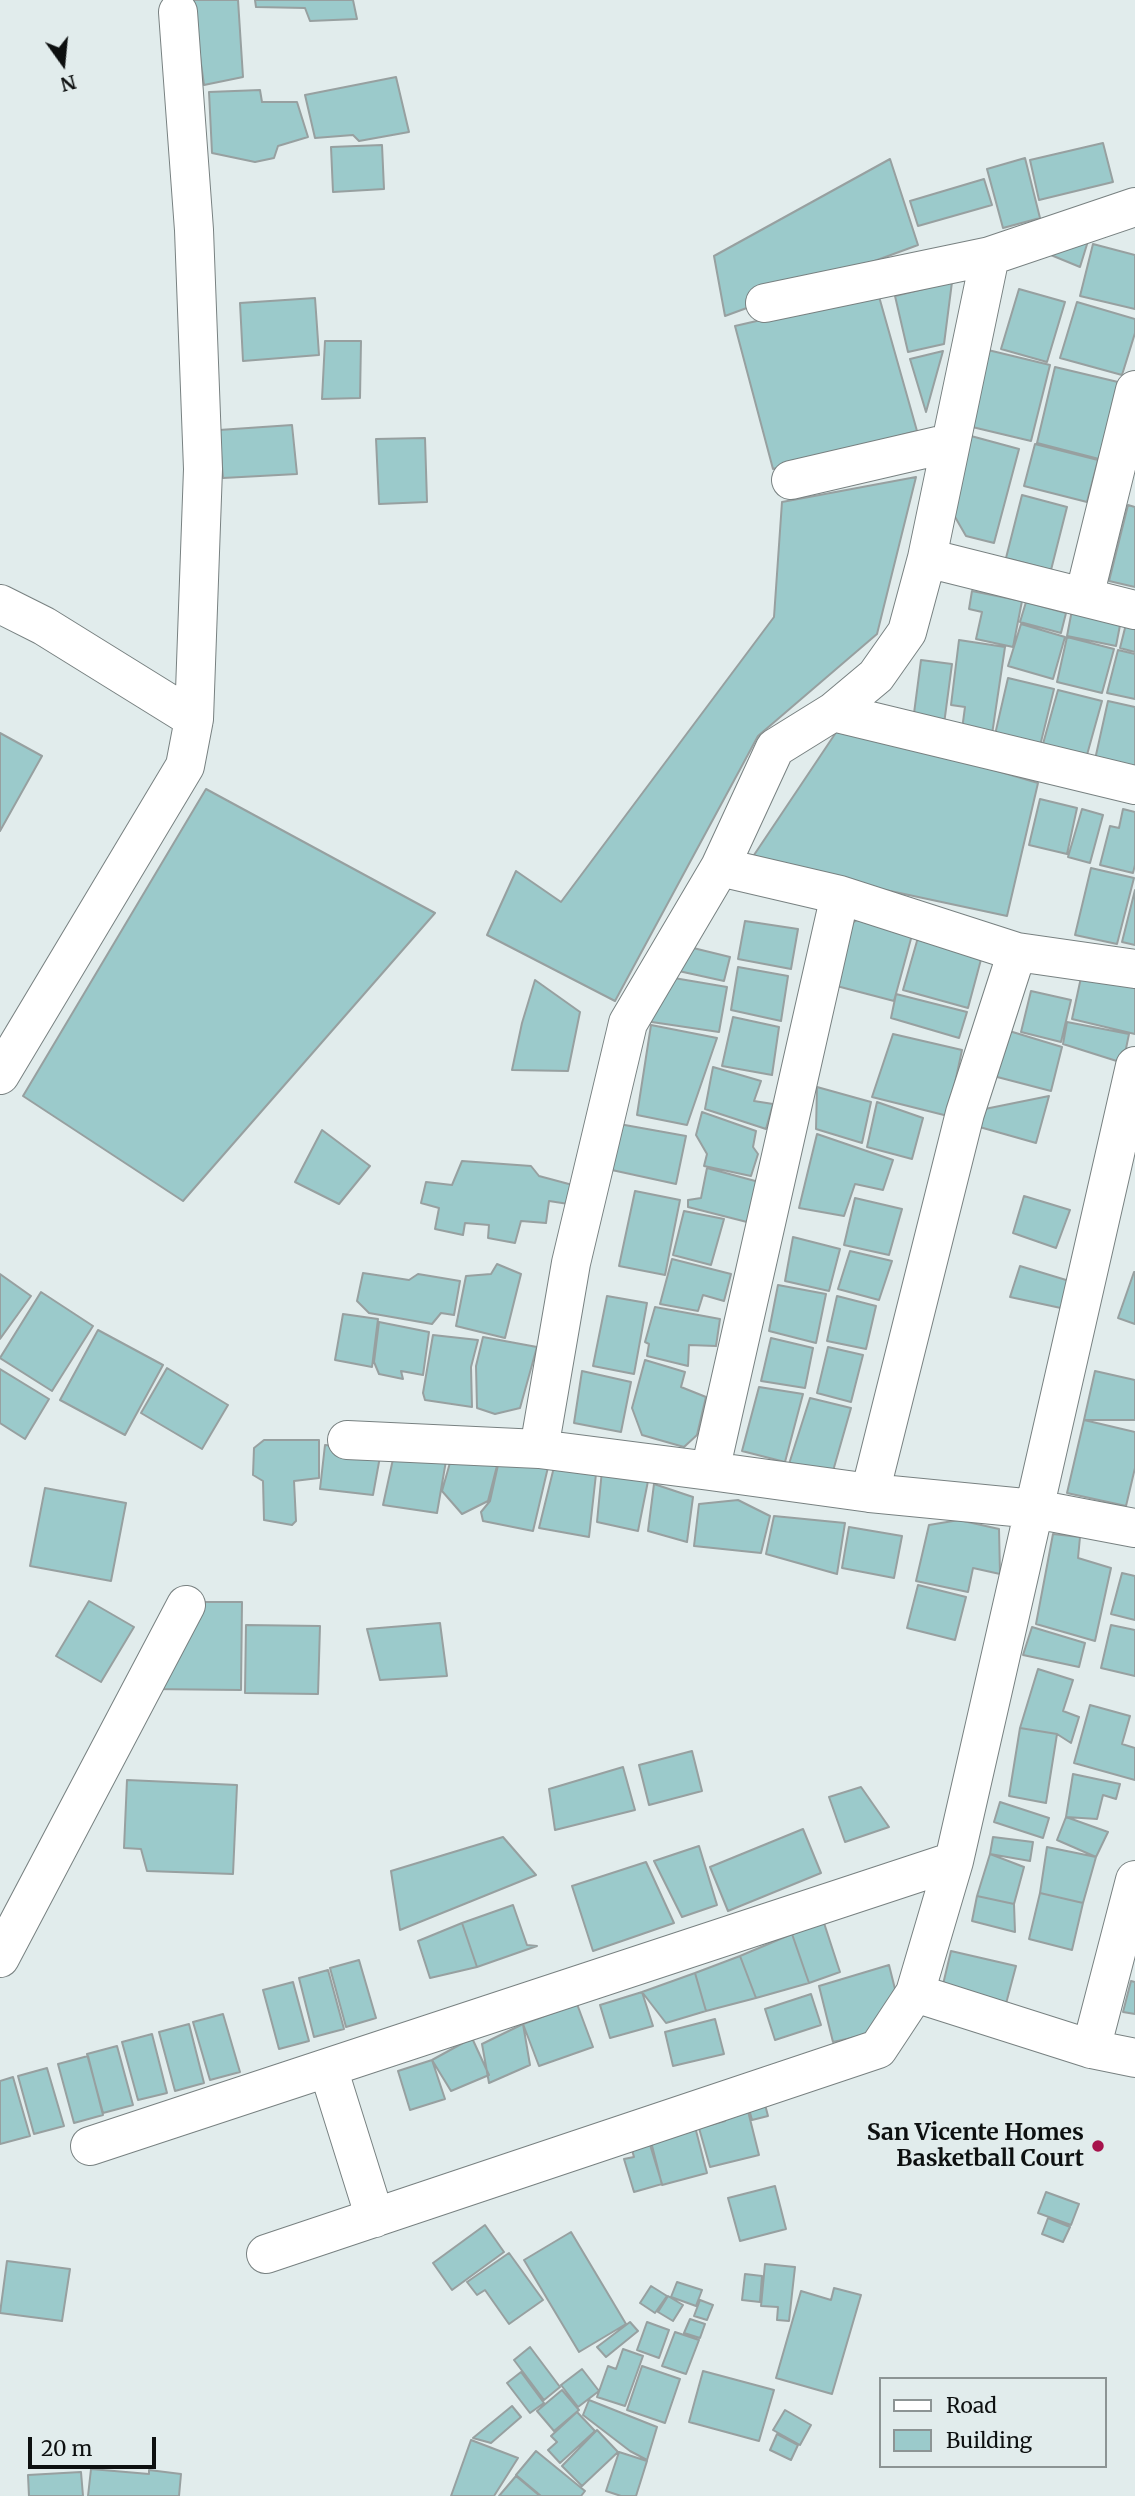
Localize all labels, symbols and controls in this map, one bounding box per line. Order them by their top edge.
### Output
north arrow [28,28,98,98]
text: N [58,70,79,97]
place label: San Vicente Homes Basketball Court [867,2119,1084,2173]
marker: San Vicente Homes Basketball Court [1090,2138,1106,2154]
legend [880,2377,1107,2468]
text: Road [946,2392,997,2419]
scale bar [32,2422,159,2466]
text: Building [946,2427,1032,2454]
text: 20 m [41,2435,92,2462]

